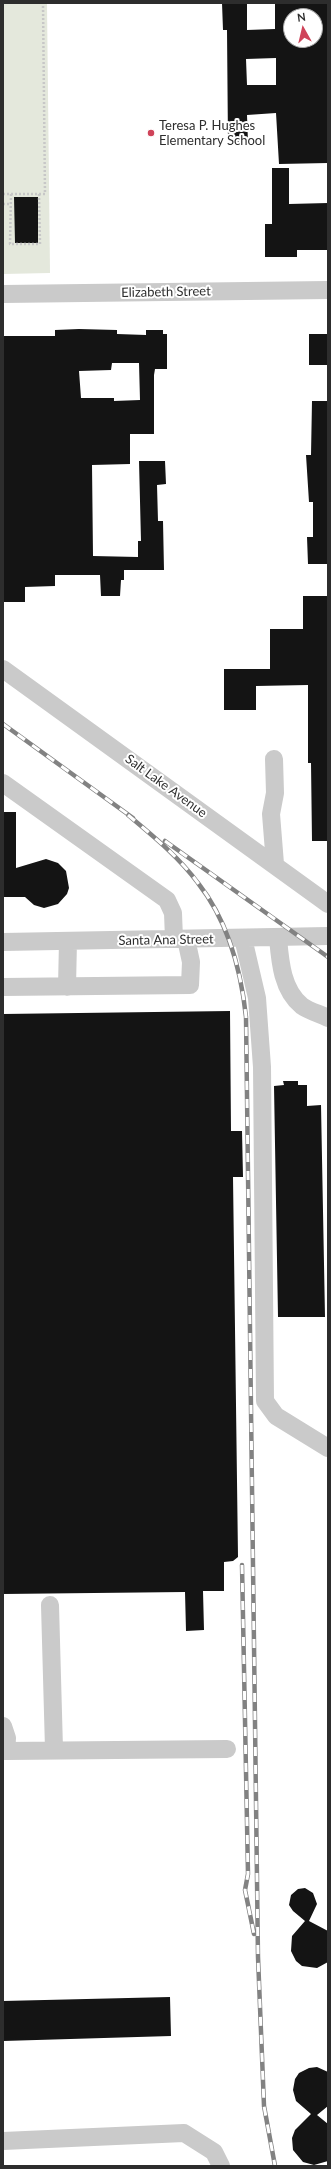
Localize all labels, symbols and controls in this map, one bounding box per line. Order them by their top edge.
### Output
north arrow [283,8,323,48]
text: N [296,10,306,24]
place label: Teresa P. Hughes Elementary School [159,118,265,149]
marker: Teresa P. Hughes Elementary School [146,128,156,138]
street label: Elizabeth Street [121,283,211,301]
street label: Salt Lake Avenue [122,751,210,821]
street label: Santa Ana Street [118,931,214,949]

